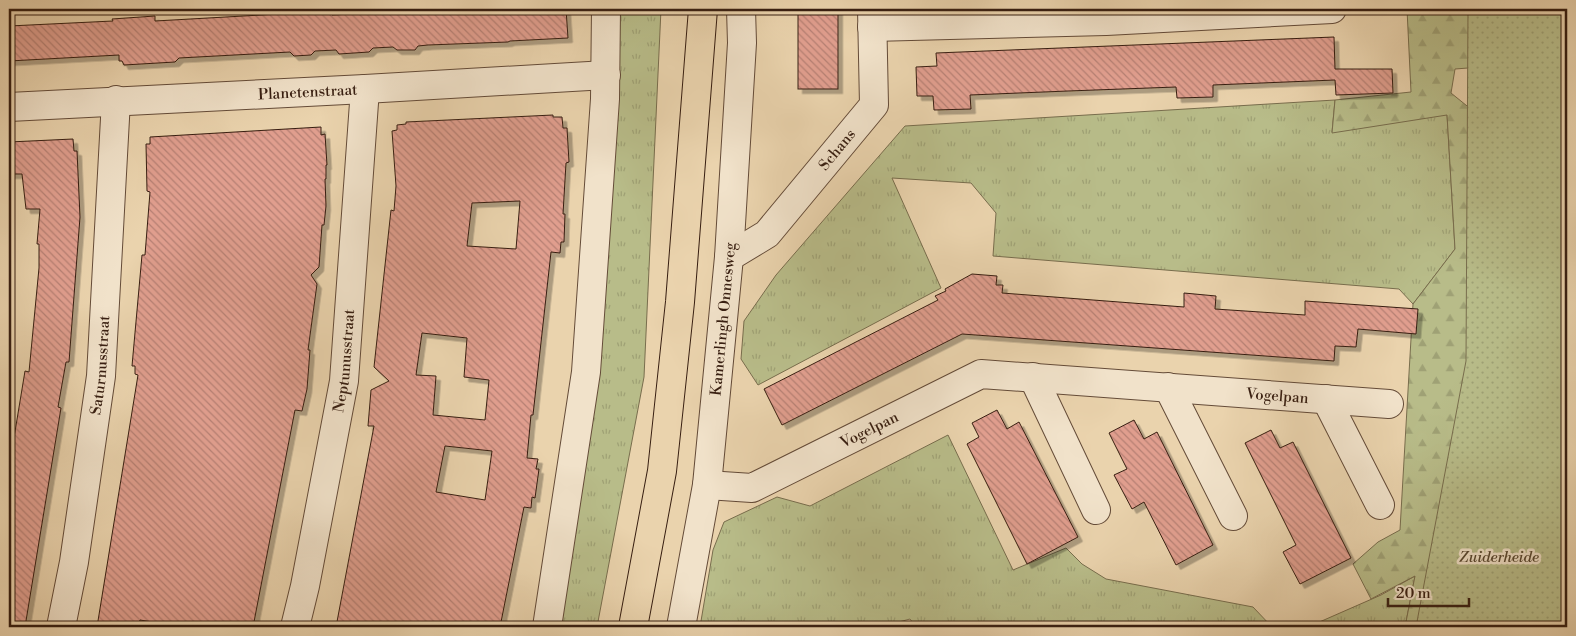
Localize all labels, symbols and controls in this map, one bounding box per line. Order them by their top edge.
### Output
street label: Planetenstraat [257,80,359,104]
street label: Schans [815,125,860,175]
street label: Kamerlingh Onnesweg [707,242,740,397]
street label: Neptunusstraat [329,308,359,414]
street label: Saturnusstraat [86,314,114,416]
street label: Vogelpan [1244,384,1309,408]
street label: Vogelpan [836,408,902,453]
park label: Zuiderheide [1459,548,1539,567]
scale bar [1388,576,1470,608]
text: 20 m [1396,584,1431,603]

